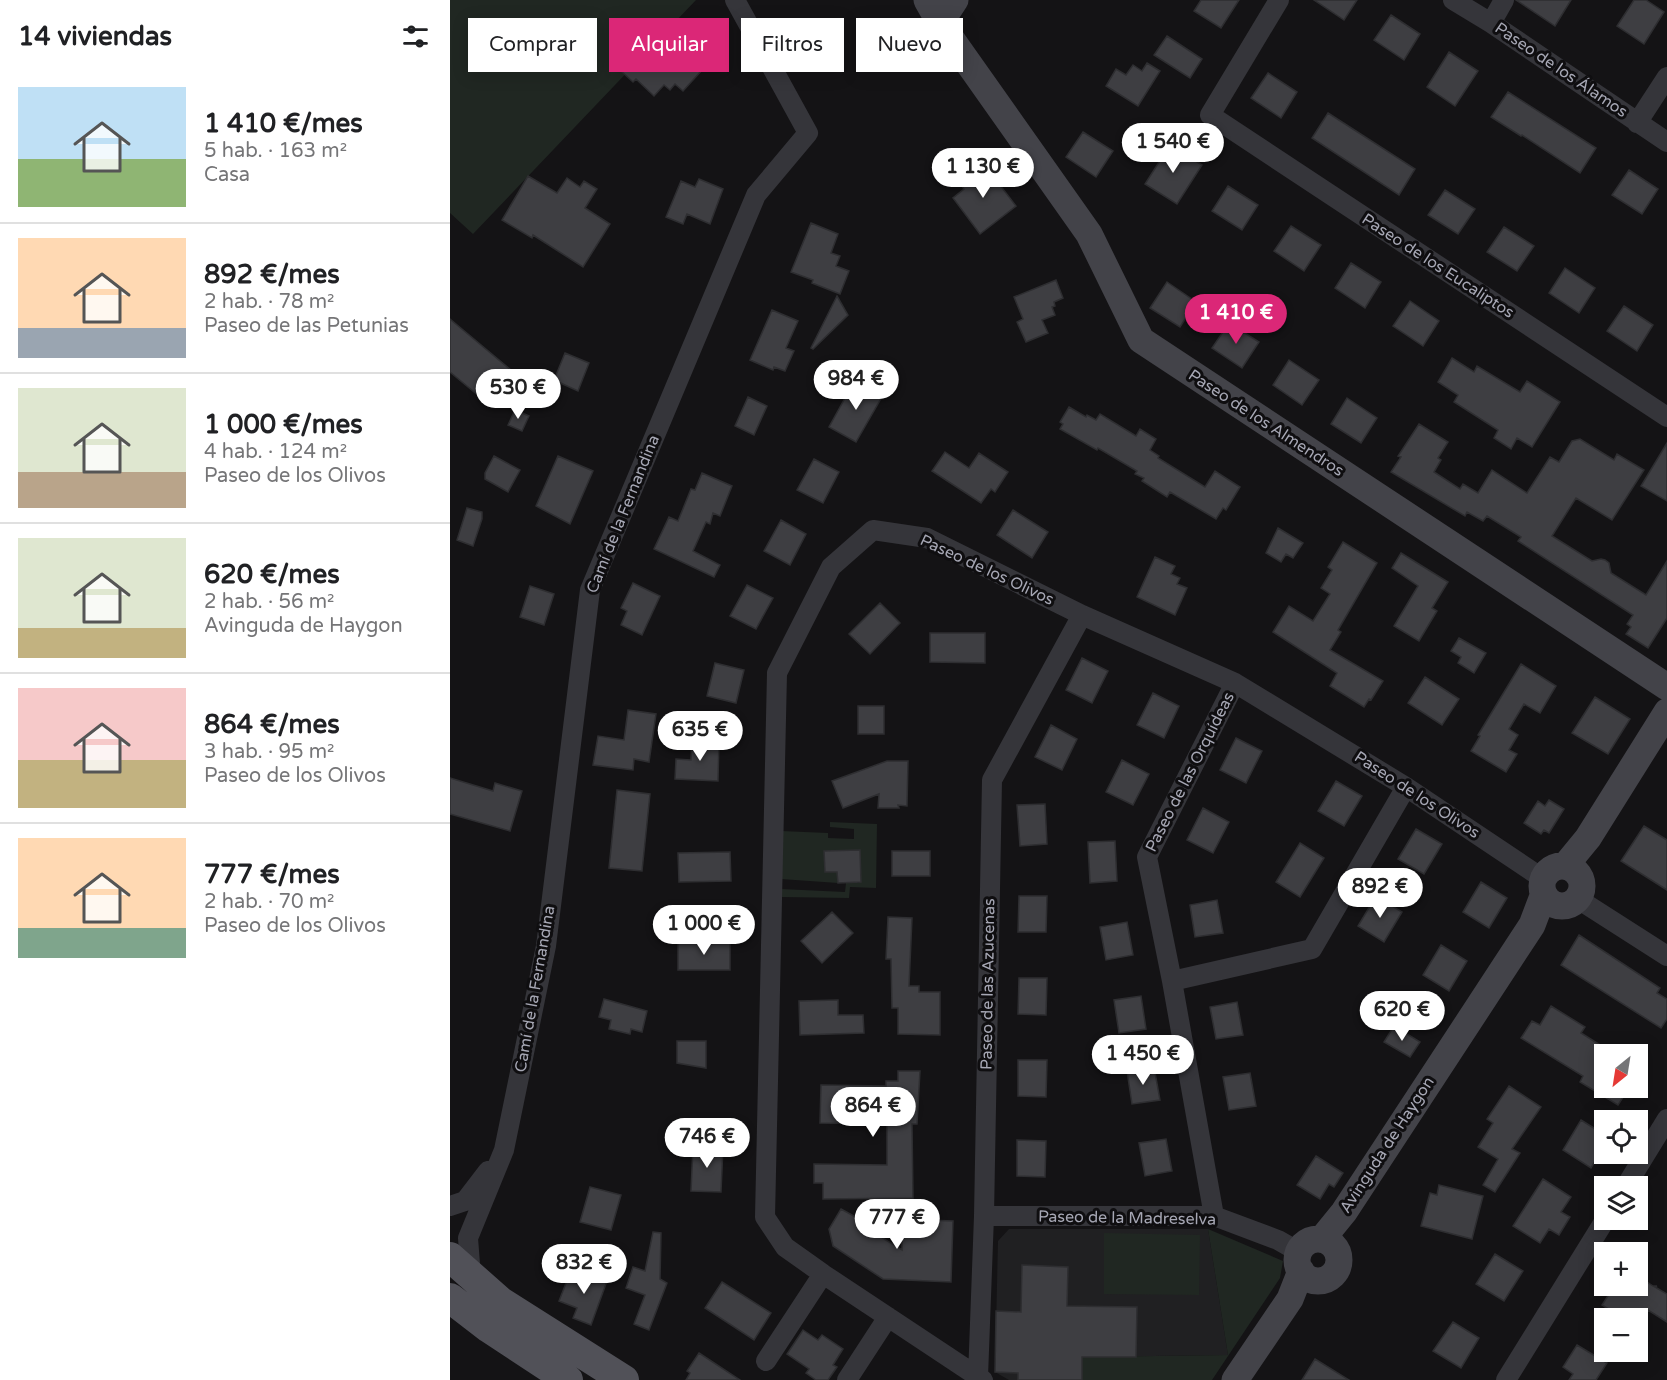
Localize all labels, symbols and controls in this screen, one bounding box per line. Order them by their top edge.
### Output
chip: Comprar [468,18,597,72]
chip: Alquilar [609,18,729,72]
chip: Filtros [741,18,844,72]
chip: Nuevo [856,18,963,72]
street label: Paseo de los Álamos [1491,18,1631,122]
icon: filters [399,20,432,53]
text: 14 viviendas [18,21,172,52]
text: 1 410 €/mes [204,108,363,139]
icon: home [66,111,138,183]
pin: 1 540 € [1118,123,1228,174]
text: 1 540 € [1136,130,1210,154]
text: 5 hab. · 163 m² [204,139,347,163]
pin: 1 130 € [928,148,1038,199]
text: 1 130 € [946,155,1020,179]
text: Casa [204,163,250,187]
street label: Paseo de los Eucaliptos [1358,209,1518,323]
text: 892 €/mes [204,259,340,290]
icon: home [66,262,138,334]
text: 2 hab. · 78 m² [204,290,334,314]
pin: 1 410 € [1181,294,1291,345]
text: 1 410 € [1199,301,1273,325]
text: Paseo de las Petunias [204,314,409,338]
pin: 984 € [814,360,898,411]
street label: Paseo de los Almendros [1184,365,1348,481]
text: 984 € [828,367,884,391]
pin: 530 € [476,369,560,420]
text: 530 € [490,376,546,400]
text: 1 000 €/mes [204,409,363,440]
icon: home [66,412,138,484]
street label: Camí de la Fernandina [582,432,664,596]
text: 4 hab. · 124 m² [204,440,347,464]
text: Paseo de los Olivos [204,464,386,488]
street label: Paseo de los Olivos [917,530,1057,610]
text: 620 €/mes [204,559,340,590]
icon: home [66,562,138,634]
text: 2 hab. · 56 m² [204,590,334,614]
text: Avinguda de Haygon [204,614,403,638]
street label: Paseo de las Orquídeas [1141,689,1239,855]
text: 864 €/mes [204,709,340,740]
pin: 635 € [658,711,742,762]
icon: home [66,712,138,784]
text: 635 € [672,718,728,742]
text: 3 hab. · 95 m² [204,740,334,764]
street label: Paseo de los Olivos [1351,747,1483,843]
text: Paseo de los Olivos [204,764,386,788]
text: 777 €/mes [204,859,340,890]
icon: home [66,862,138,934]
pin: 892 € [1338,868,1422,919]
text: 892 € [1352,875,1408,899]
text: 2 hab. · 70 m² [204,890,334,914]
street label: Paseo de las Azucenas [977,898,999,1070]
street label: Camí de la Fernandina [510,904,560,1074]
pin: 1 000 € [649,905,759,956]
text: 1 000 € [667,912,741,936]
text: Paseo de los Olivos [204,914,386,938]
pin: 620 € [1360,991,1444,1042]
text: 620 € [1374,998,1430,1022]
pin: 1 450 € [1088,1035,1198,1086]
text: 1 450 € [1106,1042,1180,1066]
north arrow [1594,1044,1648,1098]
map controls [1594,1044,1648,1362]
street label: Avinguda de Haygon [1335,1073,1439,1217]
pin: 864 € [831,1087,915,1138]
text: 864 € [845,1094,901,1118]
button: locate [1594,1110,1648,1164]
pin: 746 € [665,1118,749,1169]
text: 746 € [679,1125,735,1149]
button: layers [1594,1176,1648,1230]
pin: 777 € [855,1199,939,1250]
text: 777 € [869,1206,925,1230]
street label: Paseo de la Madreselva [1038,1206,1216,1230]
button: + [1594,1242,1648,1296]
pin: 832 € [542,1244,626,1295]
text: 832 € [556,1251,612,1275]
button: − [1594,1308,1648,1362]

